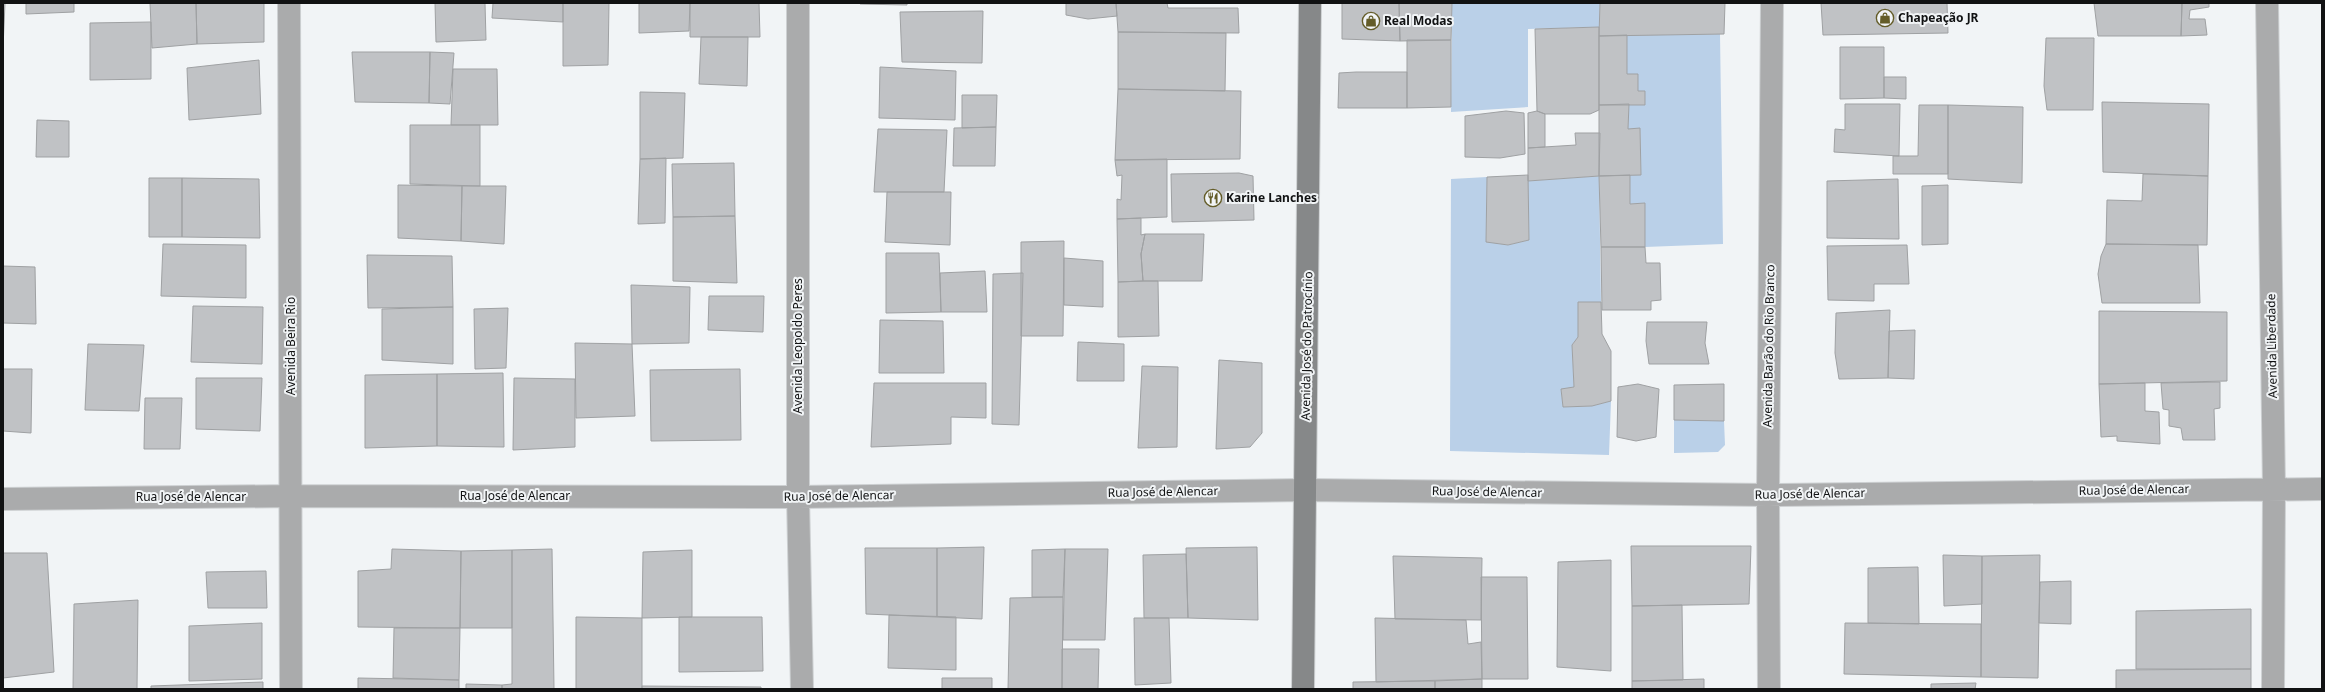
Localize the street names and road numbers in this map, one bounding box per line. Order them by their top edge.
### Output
street label: Avenida Barão do Rio Branco [1759,264,1778,428]
street label: Avenida José do Patrocínio [1297,271,1316,421]
street label: Avenida Leopoldo Peres [789,278,806,414]
street label: Avenida Liberdade [2262,293,2281,399]
street label: Avenida Beira Rio [282,297,299,395]
street label: Rua José de Alencar [2079,480,2189,499]
street label: Rua José de Alencar [1108,482,1218,501]
street label: Rua José de Alencar [1432,482,1542,501]
street label: Rua José de Alencar [1755,484,1865,503]
street label: Rua José de Alencar [784,486,894,505]
street label: Rua José de Alencar [460,487,570,504]
street label: Rua José de Alencar [136,488,246,505]

